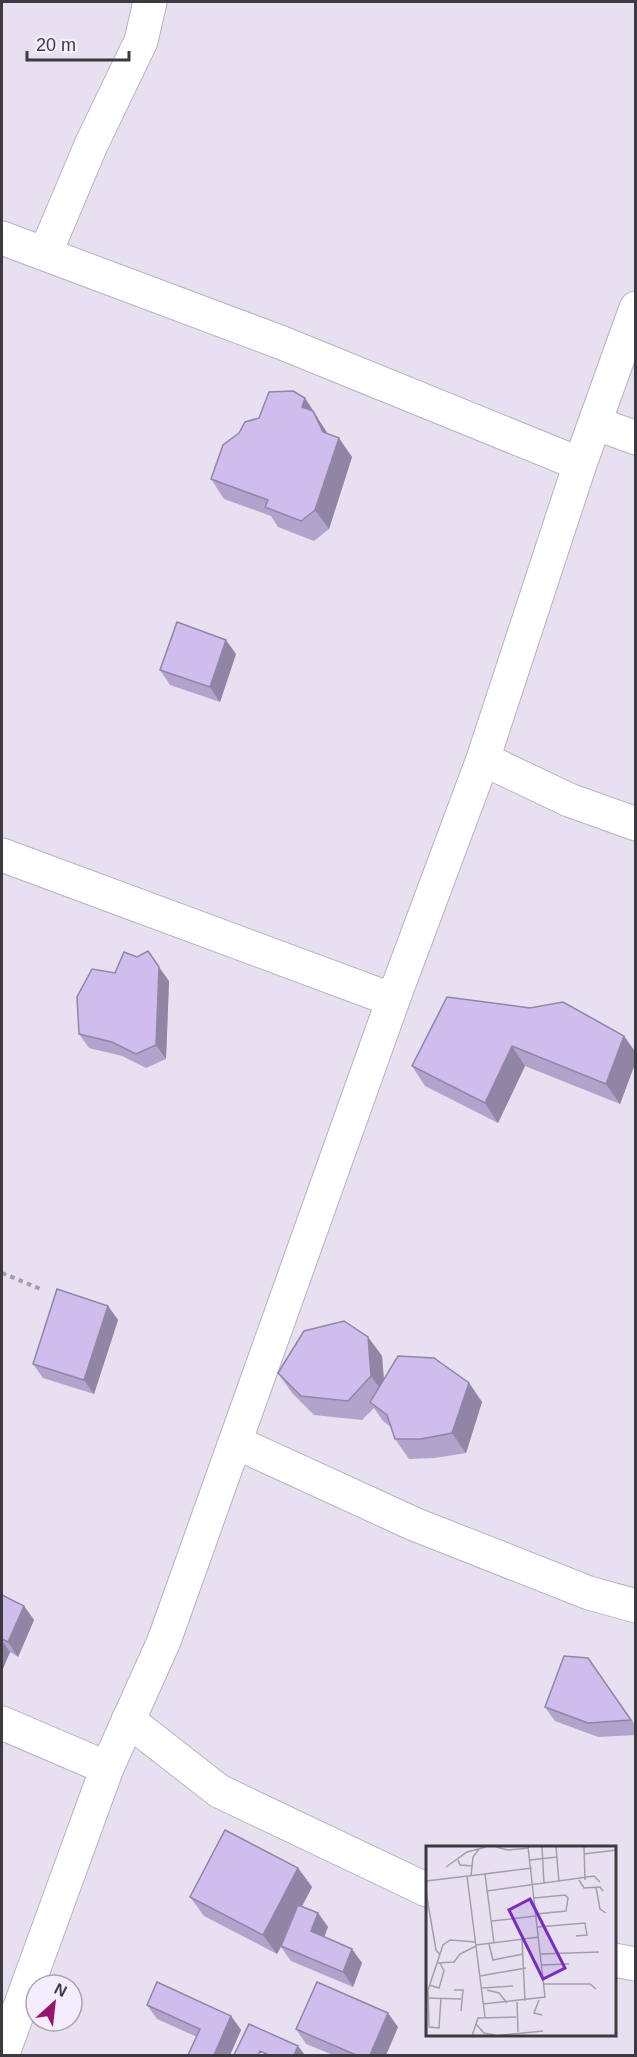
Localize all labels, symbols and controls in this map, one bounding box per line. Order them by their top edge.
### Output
scale bar [27,24,129,62]
text: 20 m [36,35,76,55]
inset map [426,1846,616,2036]
north arrow [24,1973,84,2033]
text: N [52,1980,70,2000]

